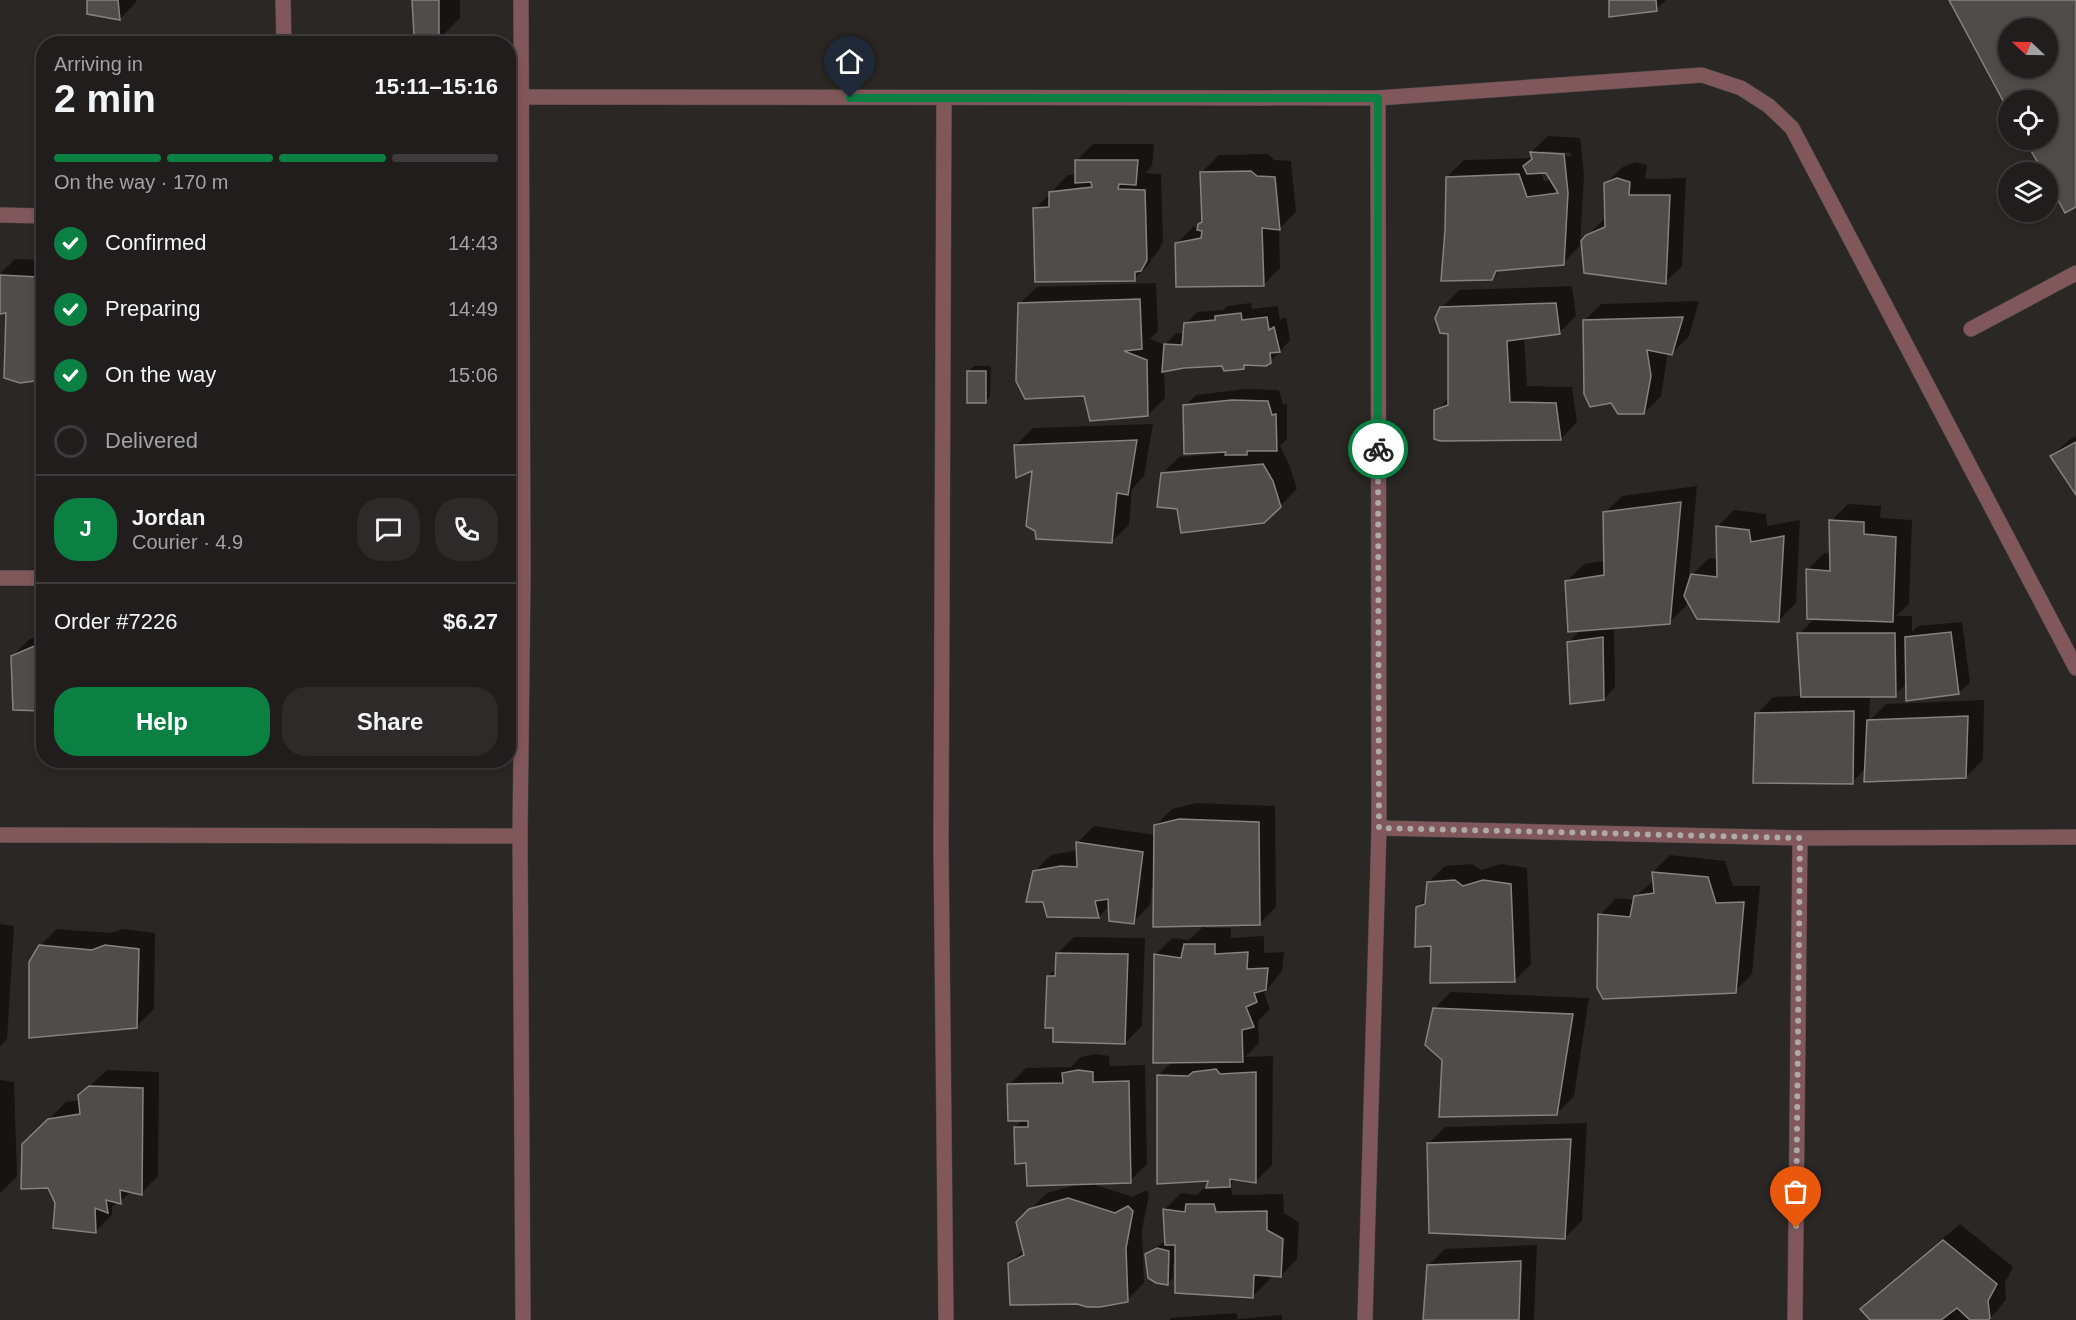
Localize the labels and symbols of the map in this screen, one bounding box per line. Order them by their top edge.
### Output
north arrow [1998,18,2058,78]
pin [824,36,875,98]
courier [1348,419,1408,479]
pin [1770,1166,1821,1228]

